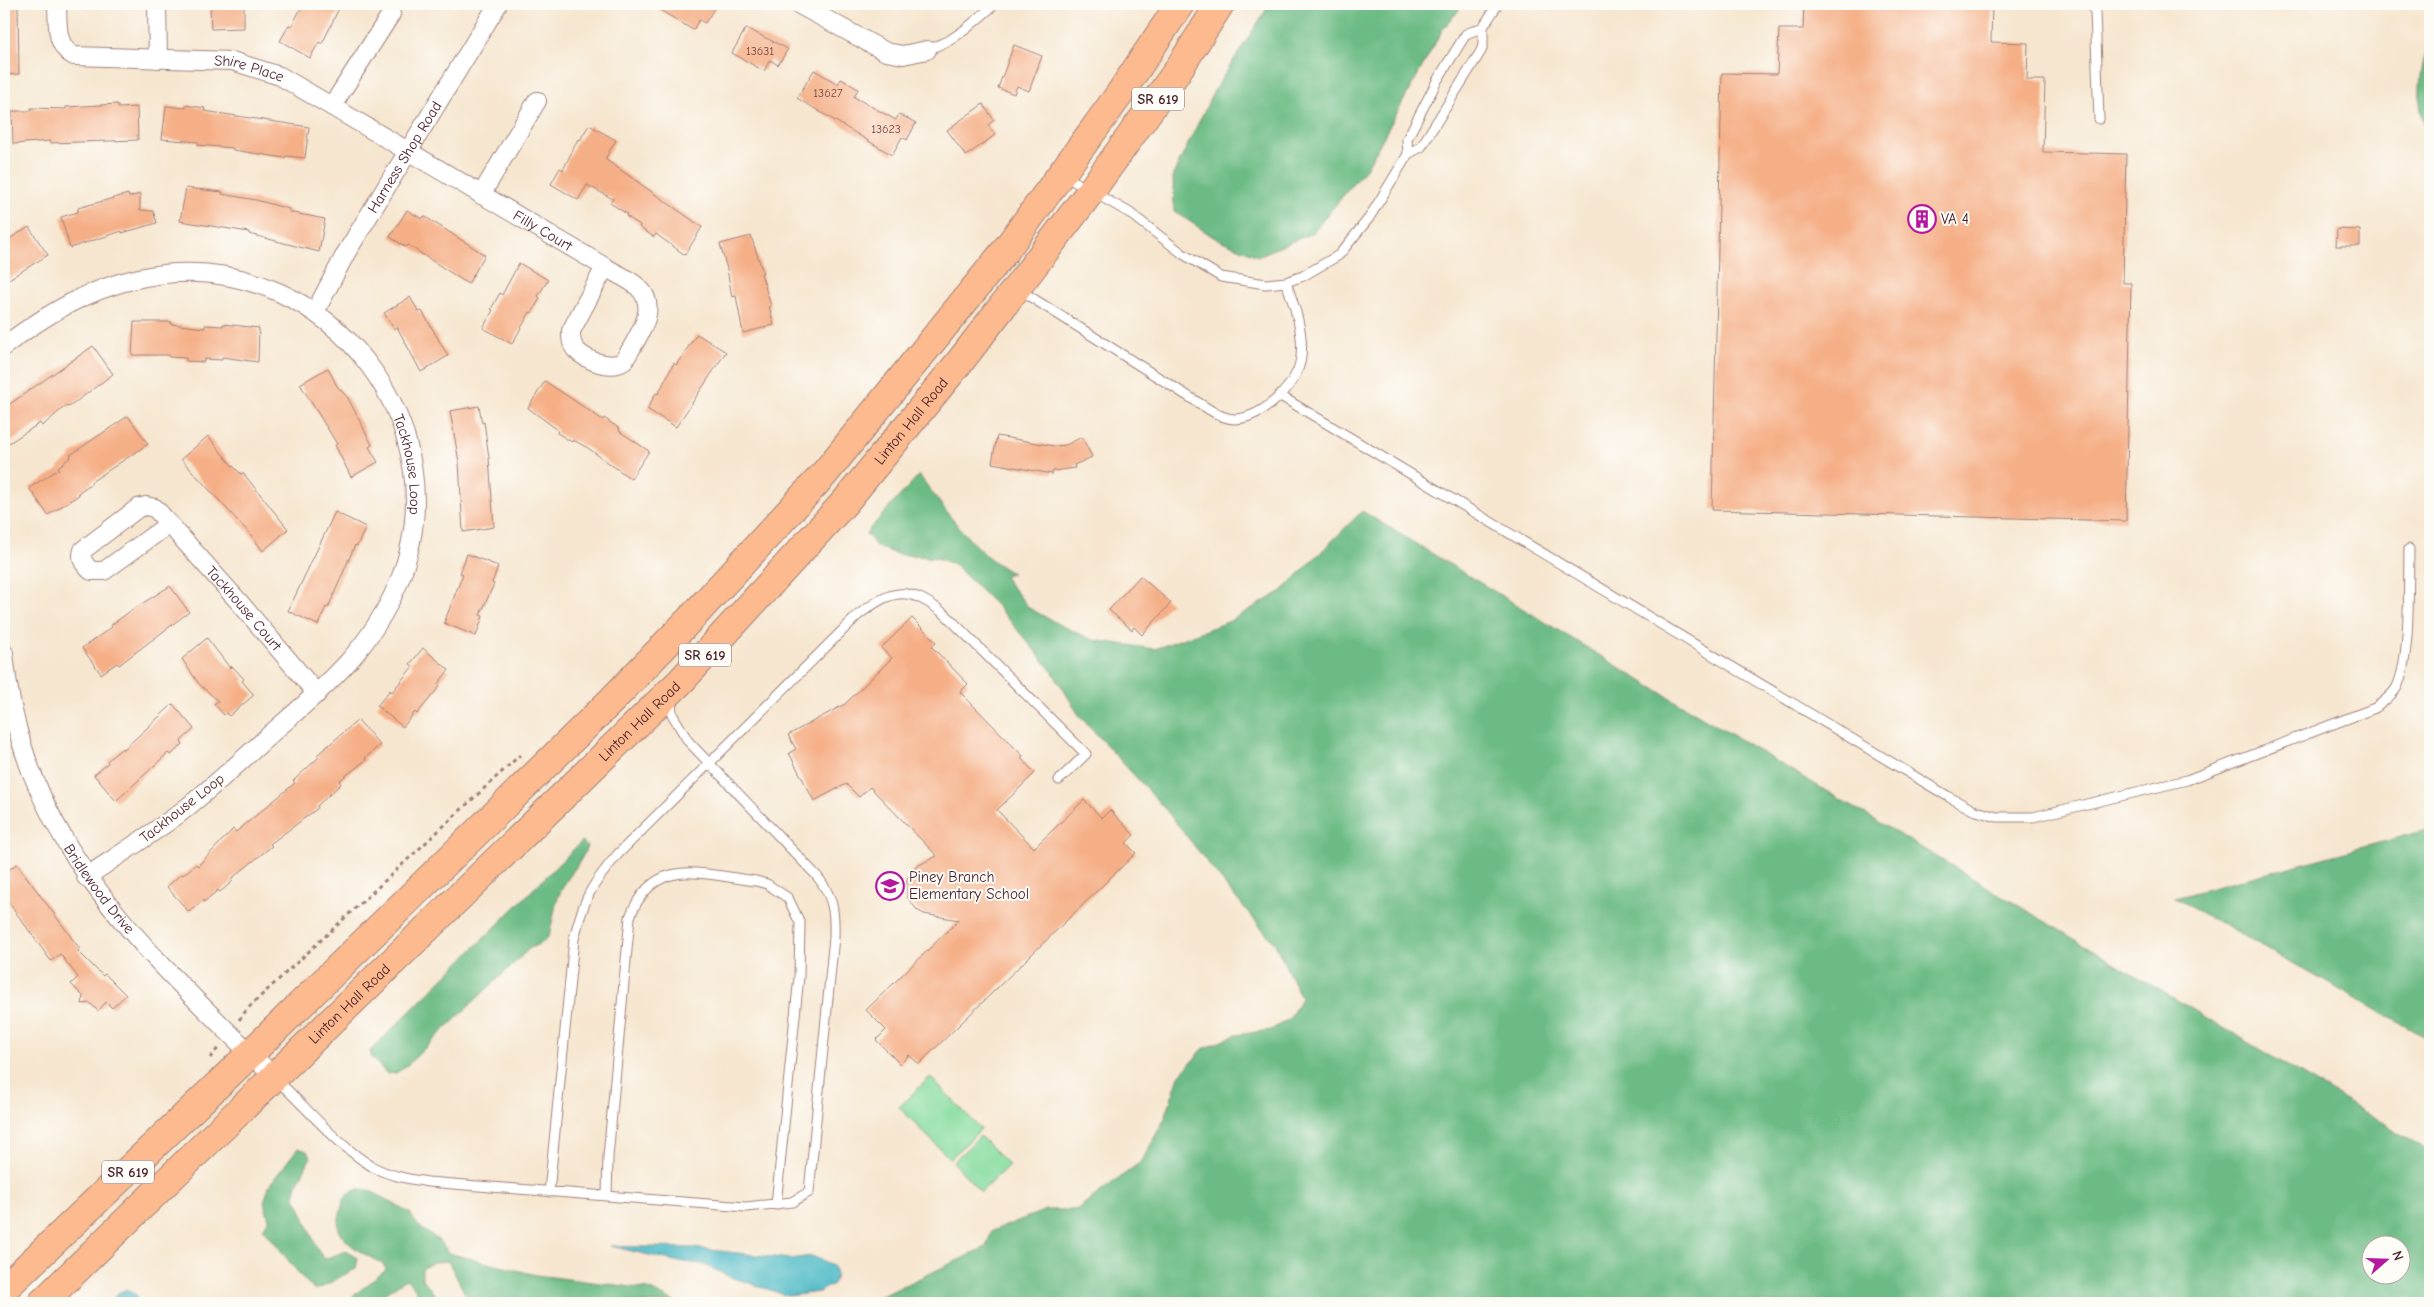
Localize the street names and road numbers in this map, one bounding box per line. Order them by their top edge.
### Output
street label: Shire Place [214,51,288,86]
road number: SR 619 [1132,88,1184,110]
street label: Harness Shop Road [364,98,445,216]
street label: Filly Court [510,206,576,255]
street label: Linton Hall Road [870,374,952,468]
street label: Tackhouse Loop [389,412,424,515]
street label: Tackhouse Court [202,562,286,655]
road number: SR 619 [679,644,731,666]
street label: Linton Hall Road [595,678,684,765]
street label: Tackhouse Loop [136,769,228,847]
street label: Bridlewood Drive [60,841,139,938]
street label: Linton Hall Road [305,960,394,1048]
road number: SR 619 [102,1160,154,1184]

